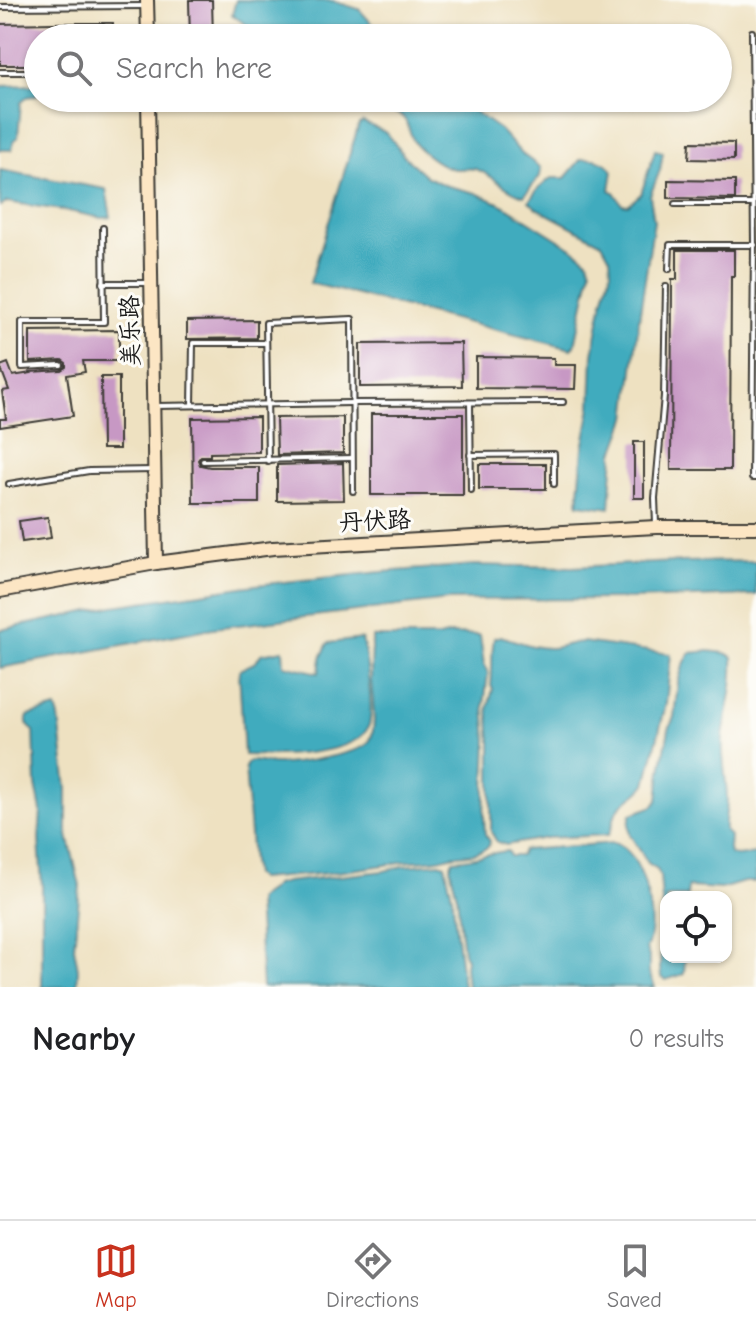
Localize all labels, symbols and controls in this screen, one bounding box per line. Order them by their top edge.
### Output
search box [24,24,732,112]
icon: search [52,46,96,90]
text: Search here [116,51,272,86]
street label: 美乐路 [115,295,145,367]
street label: 丹伏路 [338,505,412,537]
map controls [660,891,732,963]
button: locate [660,891,732,963]
text: Nearby [32,1019,135,1059]
text: 0 results [629,1024,724,1054]
tab: Map [94,1239,138,1313]
tab: Directions [326,1239,419,1313]
tab: Saved [607,1239,662,1313]

